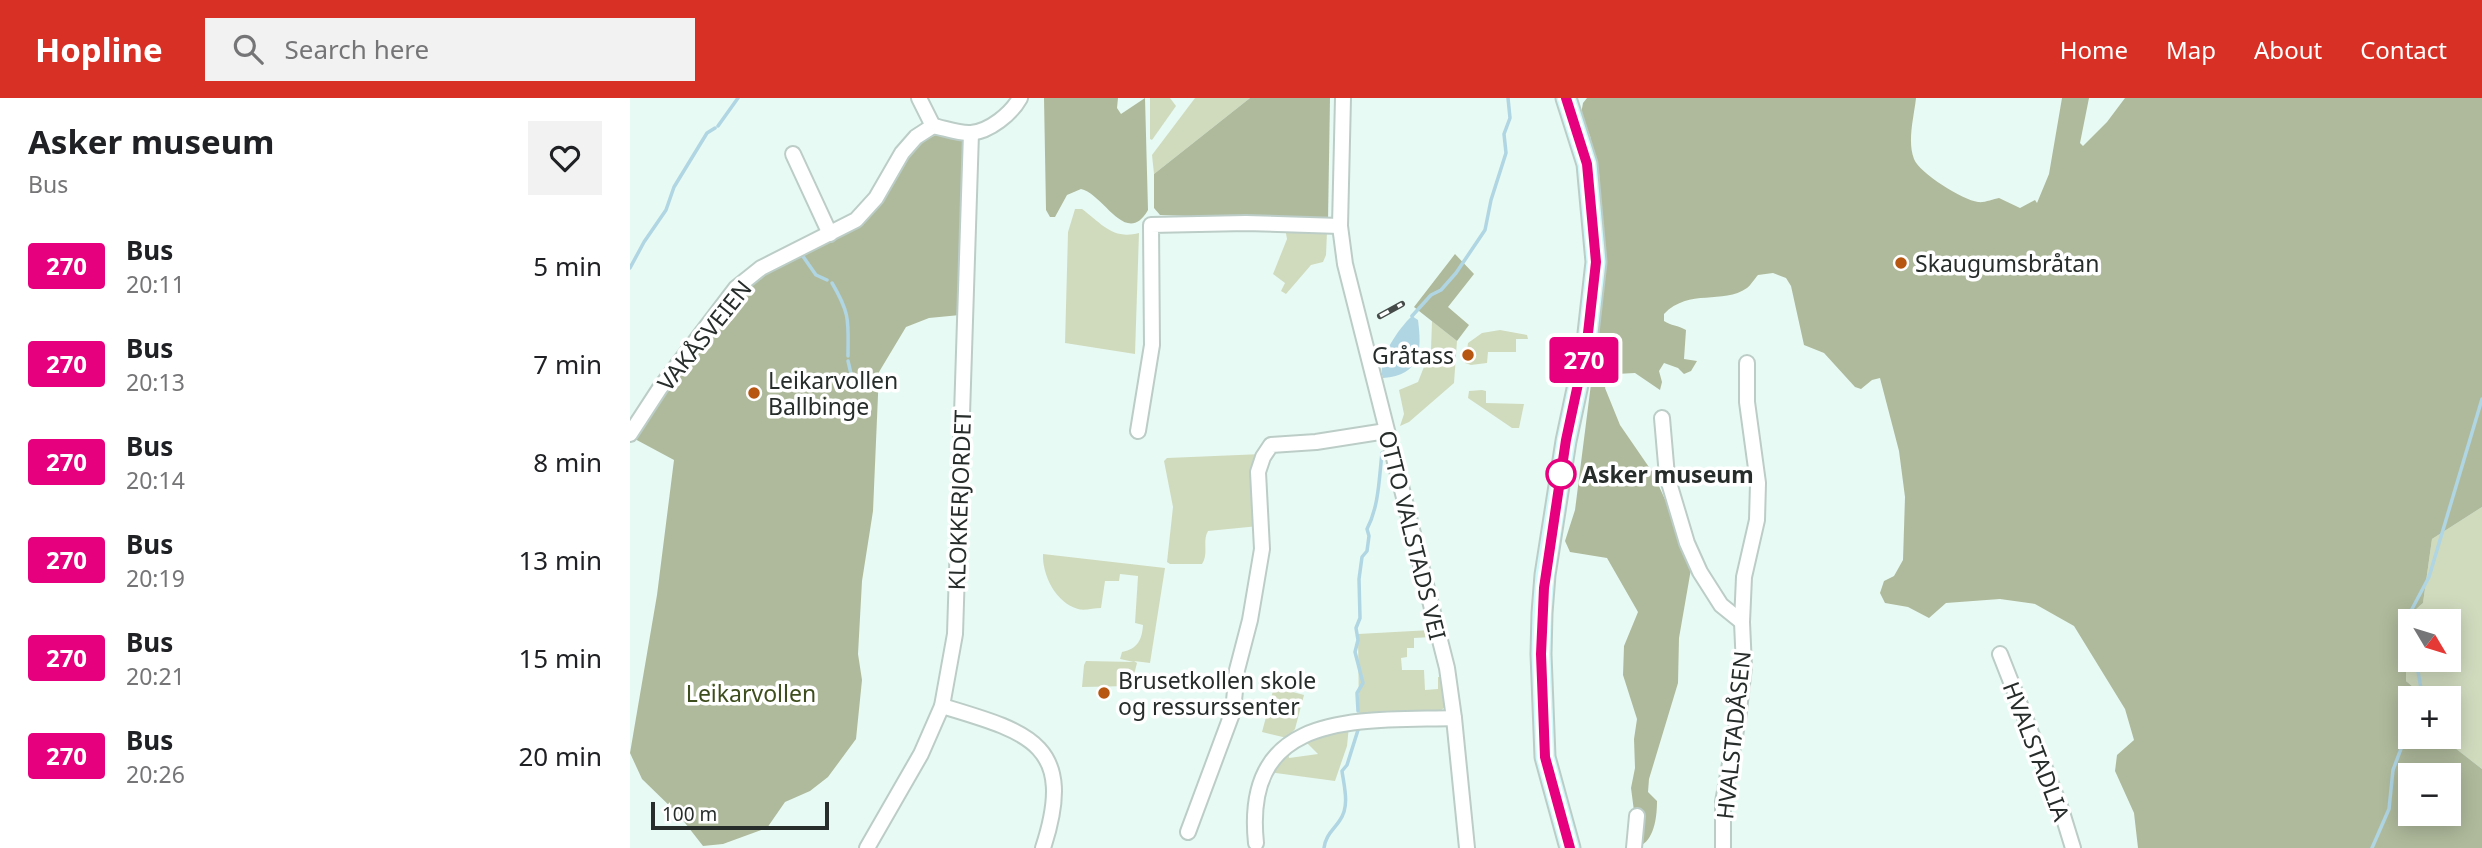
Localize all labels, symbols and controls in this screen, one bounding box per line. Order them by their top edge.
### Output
search box [205,18,695,81]
text: Hopline [35,27,163,72]
icon: search [229,30,267,68]
text: Search here [285,31,429,67]
text: Home [2060,33,2128,66]
text: Map [2166,33,2216,66]
text: About [2254,33,2322,66]
text: Contact [2360,33,2447,66]
text: Asker museum [28,119,274,164]
button: heart [528,121,602,195]
text: Bus [28,168,68,200]
text: Bus [126,232,173,268]
place label: Skaugumsbråtan [1915,247,2099,279]
text: 5 min [533,248,602,284]
text: 270 [46,249,87,282]
marker: Skaugumsbråtan [1893,255,1909,271]
text: 20:11 [126,268,185,300]
street label: VAKÅSVEIEN [649,273,759,397]
text: Bus [126,330,173,366]
line badge: 270 [1544,337,1624,383]
place label: Gråtass [1372,339,1454,371]
text: 270 [1563,343,1605,376]
text: 7 min [533,346,602,382]
text: 270 [46,347,87,380]
marker: Gråtass [1460,347,1476,363]
place label: Leikarvollen Ballbinge [768,364,898,422]
text: 20:13 [126,366,185,398]
marker: Leikarvollen Ballbinge [746,385,762,401]
street label: KLOKKERJORDET [940,409,978,591]
street label: OTTO VALSTADS VEI [1372,427,1454,643]
text: Bus [126,428,173,464]
text: 8 min [533,444,602,480]
text: 270 [46,445,87,478]
place label: Asker museum [1582,458,1754,490]
marker: Asker museum [1546,459,1576,489]
text: 20:14 [126,464,185,496]
text: Bus [126,526,173,562]
text: 13 min [518,542,602,578]
text: 270 [46,543,87,576]
text: 20:19 [126,562,185,594]
north arrow [2398,609,2460,672]
map controls [2398,609,2461,826]
text: Bus [126,624,173,660]
text: 15 min [518,640,602,676]
text: 270 [46,641,87,674]
street label: HVALSTADÅSEN [1708,649,1758,821]
text: 20:21 [126,660,185,692]
place label: Brusetkollen skole og ressurssenter [1118,664,1316,722]
park label: Leikarvollen [686,677,816,709]
street label: HVALSTADLIA [1996,677,2078,825]
marker: Brusetkollen skole og ressurssenter [1096,685,1112,701]
button: + [2398,686,2461,749]
text: Bus [126,722,173,758]
text: 20 min [518,738,602,774]
text: 270 [46,739,87,772]
text: 20:26 [126,758,185,790]
button: − [2398,763,2461,826]
scale bar [651,799,830,831]
text: 100 m [662,801,717,827]

